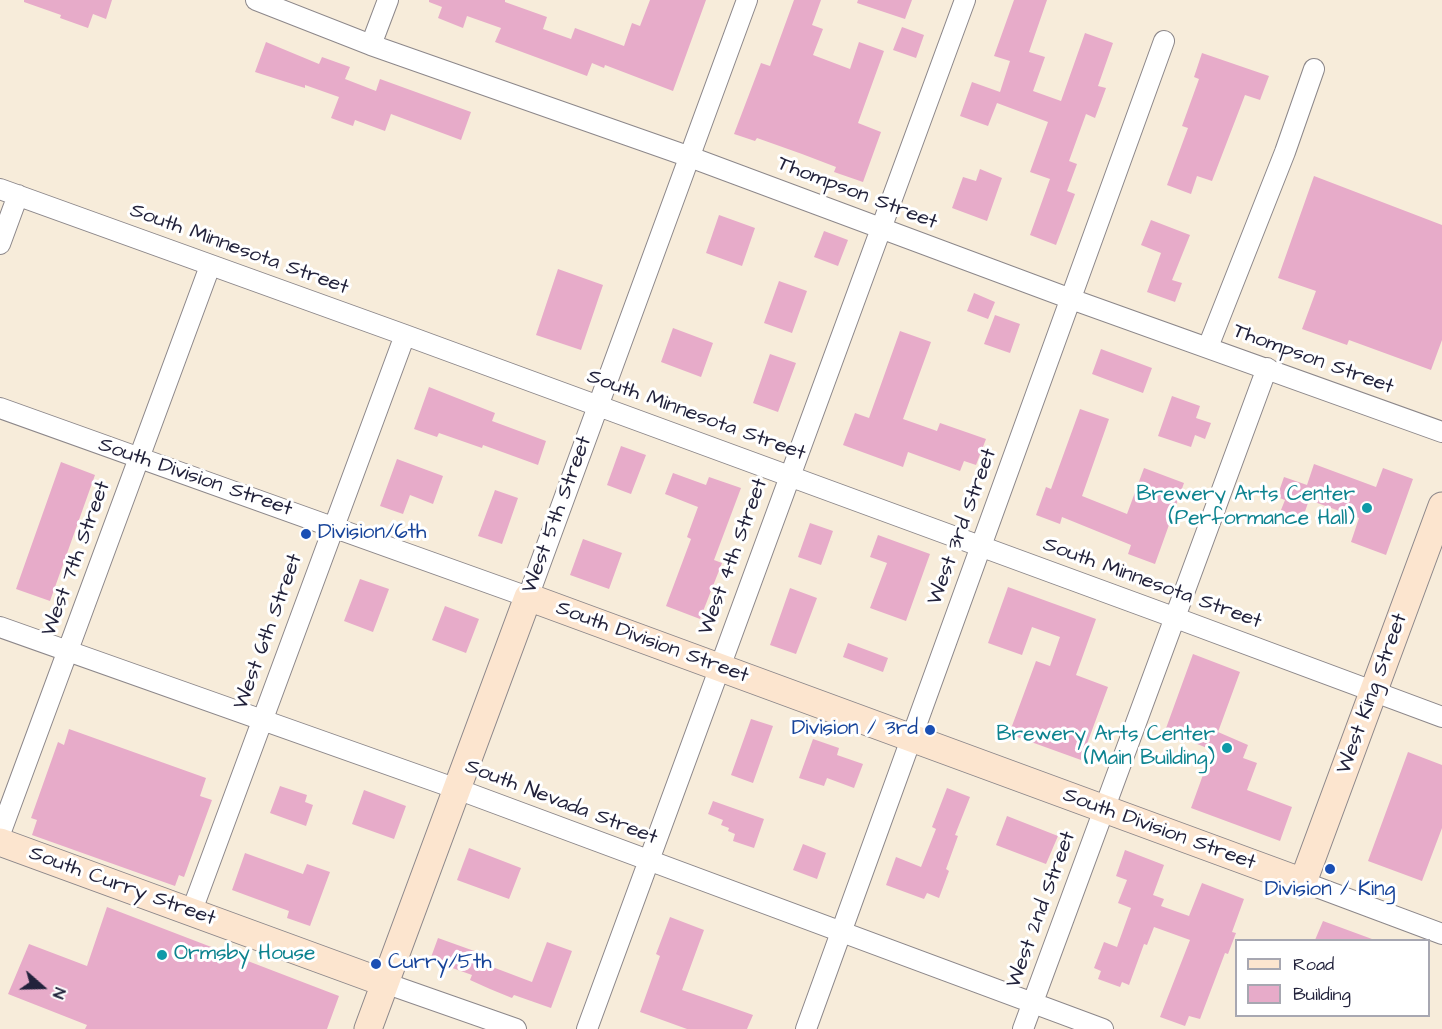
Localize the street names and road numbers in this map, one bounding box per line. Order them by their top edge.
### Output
street label: Thompson Street [773,152,941,236]
street label: South Minnesota Street [126,199,352,301]
street label: Thompson Street [1229,319,1397,401]
street label: South Minnesota Street [583,365,809,467]
street label: South Division Street [95,433,295,523]
street label: West 5th Street [518,433,598,597]
street label: West 3rd Street [923,445,1003,609]
street label: West 4th Street [694,475,774,639]
street label: West 7th Street [37,478,117,640]
street label: South Minnesota Street [1039,533,1265,635]
street label: West 6th Street [229,551,309,713]
street label: South Division Street [552,596,752,690]
street label: West King Street [1332,610,1414,778]
street label: South Nevada Street [461,755,661,851]
street label: South Division Street [1059,783,1259,877]
street label: West 2nd Street [1002,828,1082,992]
street label: South Curry Street [25,842,219,932]

